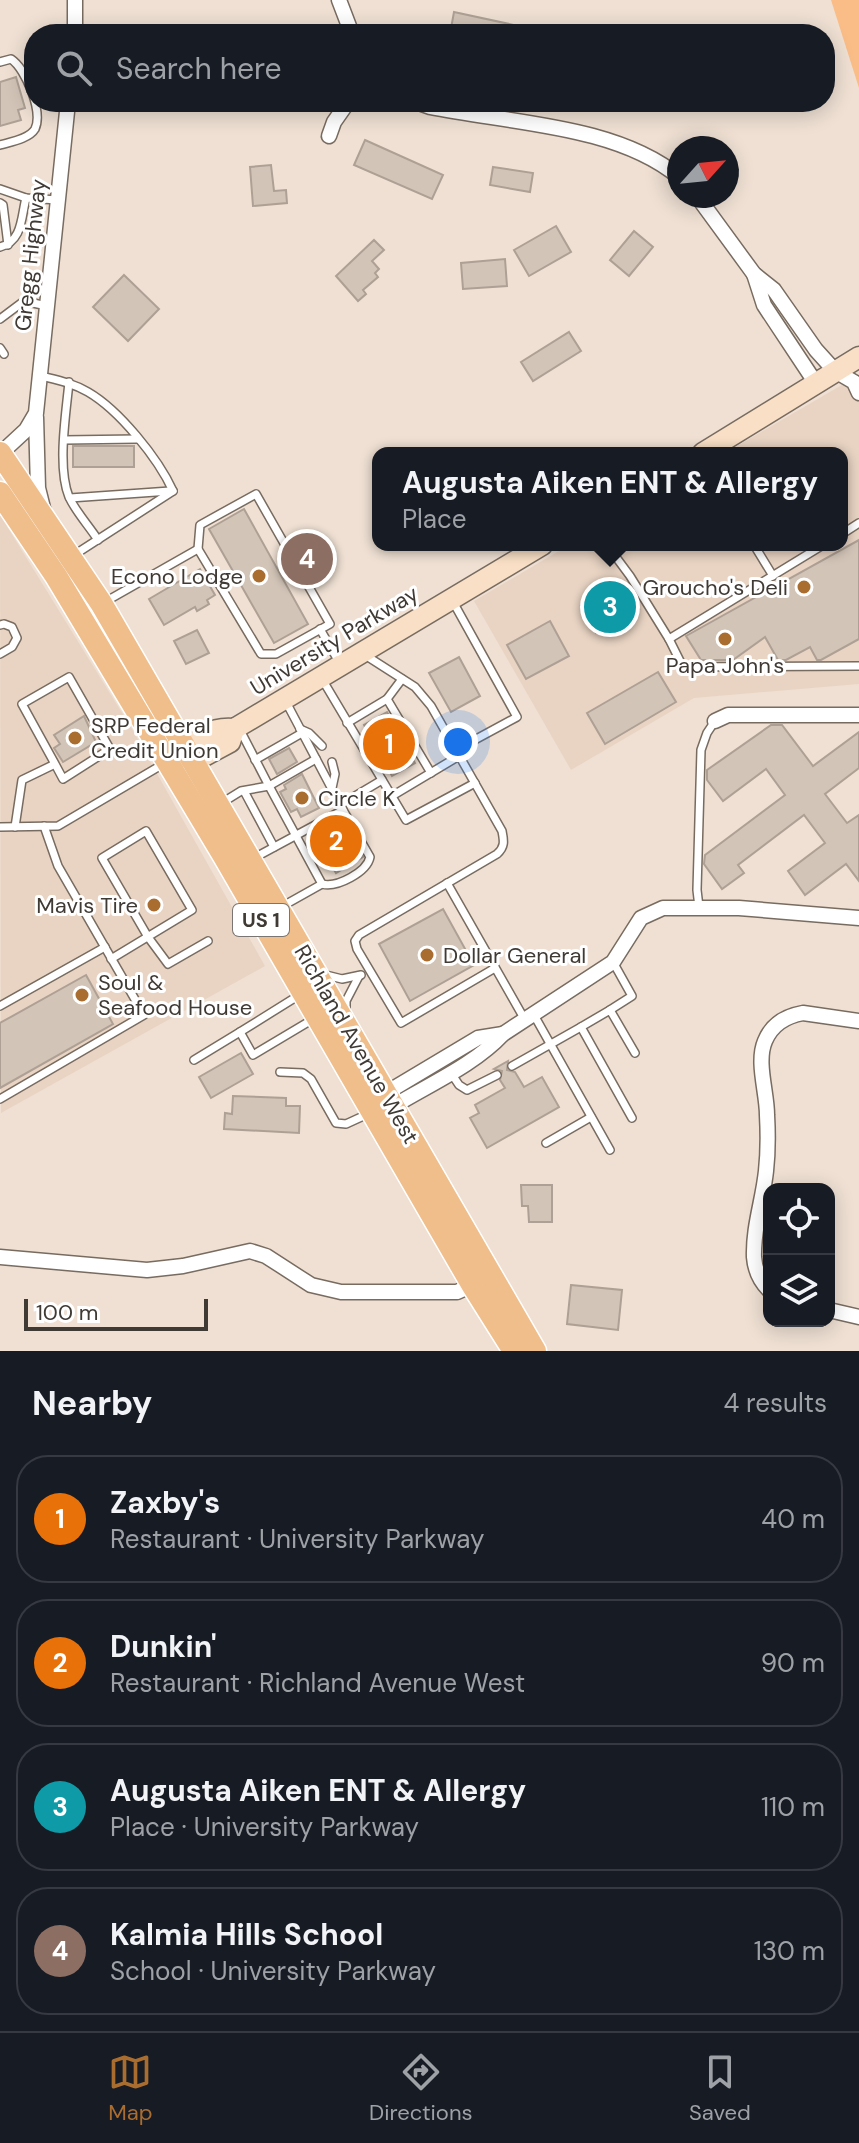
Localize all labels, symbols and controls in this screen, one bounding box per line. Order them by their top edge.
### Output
search box [24,24,835,112]
icon: search [52,46,96,90]
text: Search here [116,49,282,88]
north arrow [667,136,739,208]
street label: Gregg Highway [8,178,53,332]
popup [372,447,848,551]
text: Augusta Aiken ENT & Allergy [402,463,818,502]
text: Place [402,502,467,536]
pin: 4 [281,529,333,589]
place label: Econo Lodge [111,562,243,591]
marker: Econo Lodge [250,567,268,585]
place label: Groucho's Deli [642,573,788,602]
pin: 3 [584,577,636,637]
marker: Groucho's Deli [795,578,813,596]
street label: University Parkway [245,579,423,702]
marker: Papa John's [716,630,734,648]
place label: Papa John's [666,651,784,680]
place label: SRP Federal Credit Union [91,711,219,765]
pin: 1 [363,714,415,774]
your location [438,722,478,762]
marker: SRP Federal Credit Union [66,729,84,747]
place label: Circle K [318,784,396,813]
marker: Circle K [293,789,311,807]
pin: 2 [310,811,362,871]
place label: Mavis Tire [36,891,138,920]
marker: Mavis Tire [145,896,163,914]
road number: US 1 [233,904,289,936]
street label: Richland Avenue West [288,939,425,1149]
place label: Dollar General [443,941,586,970]
marker: Dollar General [418,946,436,964]
place label: Soul & Seafood House [98,968,252,1022]
marker: Soul & Seafood House [73,986,91,1004]
map controls [763,1183,835,1327]
button: locate [763,1183,835,1255]
button: layers [763,1255,835,1327]
scale bar [24,1295,208,1331]
text: 100 m [36,1298,98,1327]
text: Nearby [32,1381,152,1426]
text: 4 results [723,1386,827,1420]
text: Zaxby's [110,1483,220,1522]
text: 1 [55,1502,65,1536]
text: 40 m [761,1502,825,1536]
text: Restaurant · University Parkway [110,1522,484,1556]
text: Dunkin' [110,1627,217,1666]
text: 2 [52,1646,68,1680]
text: 90 m [761,1646,825,1680]
text: Restaurant · Richland Avenue West [110,1666,525,1700]
text: Augusta Aiken ENT & Allergy [110,1771,526,1810]
text: 3 [52,1790,68,1824]
text: 110 m [761,1790,825,1824]
text: Place · University Parkway [110,1810,419,1844]
text: Kalmia Hills School [110,1915,383,1954]
text: 4 [52,1934,68,1968]
text: 130 m [754,1934,825,1968]
text: School · University Parkway [110,1954,436,1988]
tab: Map [108,2050,153,2127]
tab: Directions [369,2050,473,2127]
tab: Saved [689,2050,751,2127]

